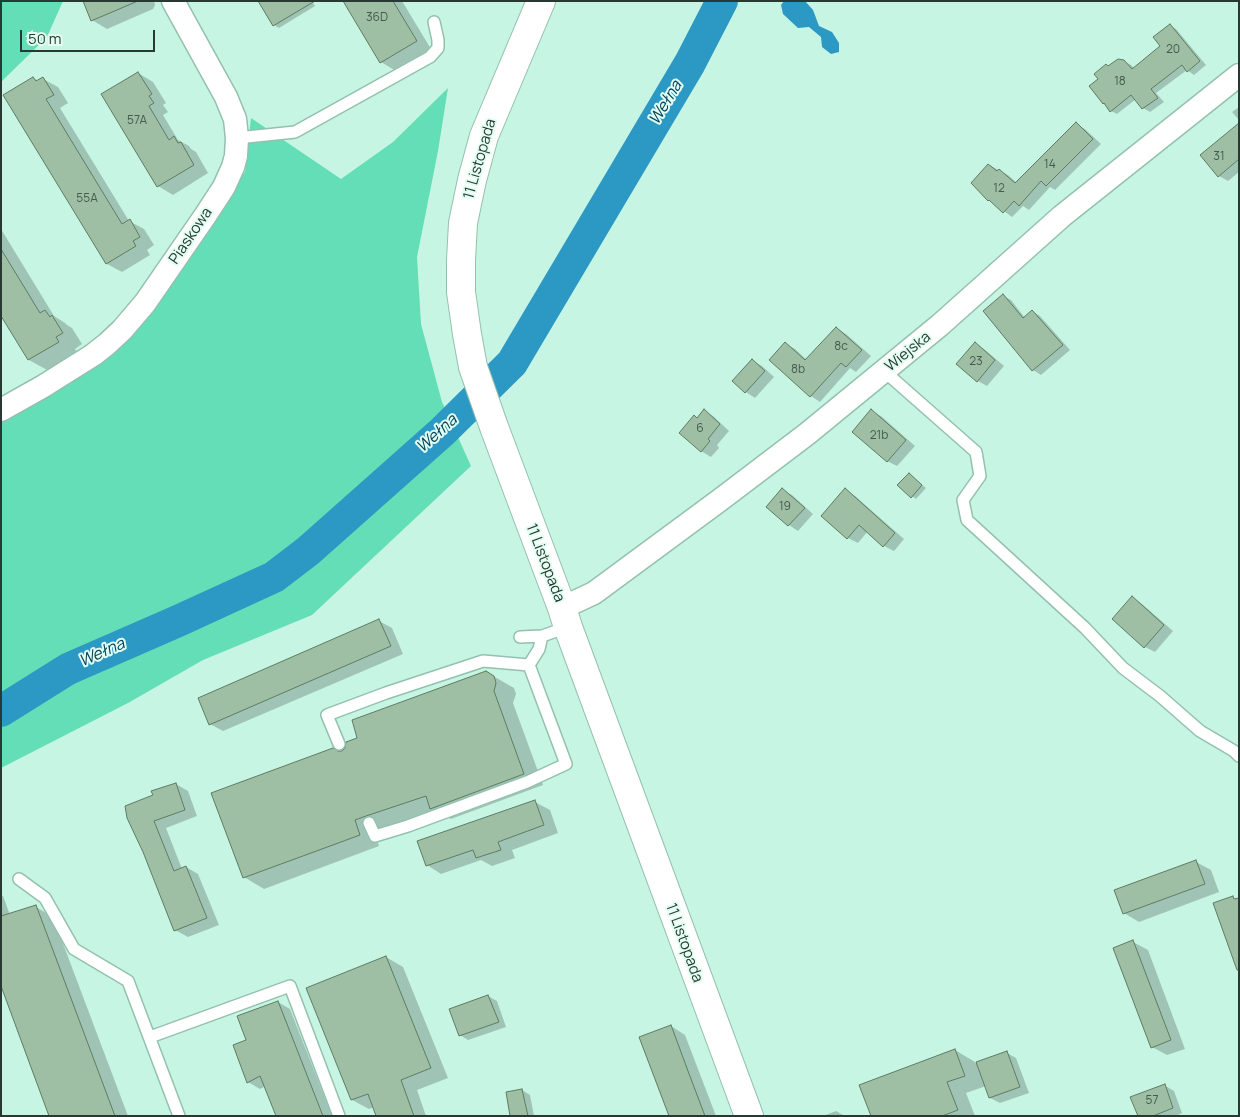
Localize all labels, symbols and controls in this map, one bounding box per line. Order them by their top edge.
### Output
house number: 36D [366,11,388,25]
scale bar [22,20,158,52]
text: 50 m [28,28,62,49]
house number: 20 [1166,43,1180,57]
house number: 18 [1114,75,1126,89]
water label: Wełna [645,78,687,128]
house number: 57A [127,114,147,128]
street label: 11 Listopada [460,117,500,201]
house number: 31 [1213,150,1225,164]
house number: 14 [1044,158,1056,172]
house number: 12 [993,182,1005,196]
house number: 55A [76,192,98,206]
street label: Piaskowa [166,204,216,268]
street label: Wiejska [882,328,934,376]
house number: 8c [834,340,848,354]
house number: 23 [969,355,983,369]
house number: 8b [791,363,805,377]
water label: Wełna [413,411,461,457]
house number: 6 [696,422,704,436]
house number: 21b [870,429,888,443]
house number: 19 [779,500,791,514]
street label: 11 Listopada [522,521,568,605]
water label: Wełna [76,635,128,671]
street label: 11 Listopada [661,901,707,985]
house number: 57 [1146,1094,1158,1108]

